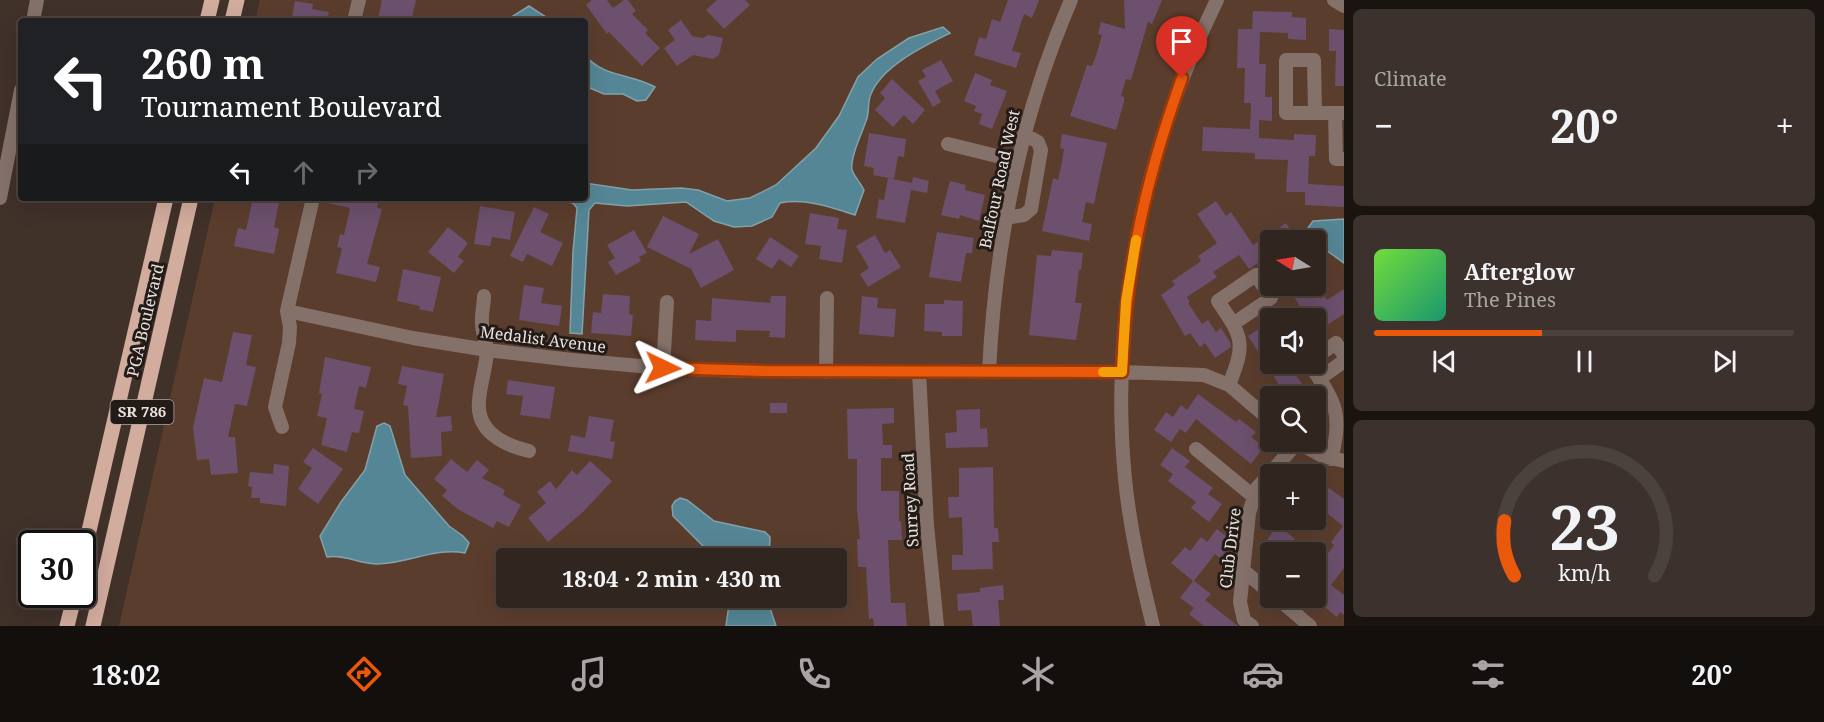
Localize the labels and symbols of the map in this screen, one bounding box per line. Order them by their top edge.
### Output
pin [1156,16,1207,78]
street label: Balfour Road West [974,107,1025,250]
north arrow [1260,230,1326,296]
street label: PGA Boulevard [121,261,169,379]
street label: Medalist Avenue [479,320,607,358]
position arrow [631,336,695,400]
road number: SR 786 [110,400,174,424]
street label: Surrey Road [897,452,923,548]
street label: Club Drive [1214,506,1246,590]
speed limit sign: 30 [18,530,96,608]

